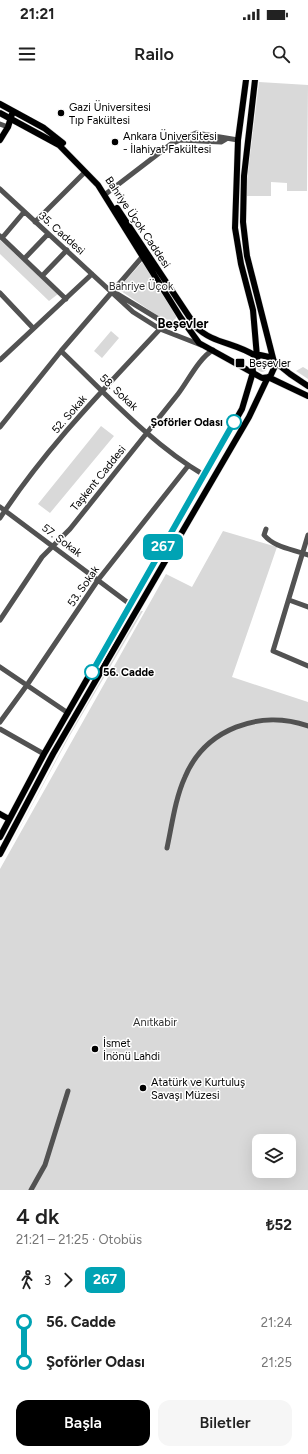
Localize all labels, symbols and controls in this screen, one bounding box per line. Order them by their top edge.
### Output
text: 21:21 [20,5,55,23]
icon: menu [16,43,38,65]
text: Railo [134,43,174,65]
icon: search [270,43,292,65]
place label: Gazi Üniversitesi Tıp Fakültesi [69,100,151,127]
marker: Gazi Üniversitesi Tıp Fakültesi [56,108,66,118]
place label: Ankara Üniversitesi - İlahiyat Fakültesi [123,129,217,156]
marker: Ankara Üniversitesi - İlahiyat Fakültesi [110,137,120,147]
street label: Bahriye Üçok Caddesi [102,174,174,270]
street label: 35. Caddesi [36,209,87,257]
park label: Bahriye Üçok [109,279,174,293]
district label: Beşevler [158,316,209,331]
marker: Beşevler [234,357,246,369]
place label: Beşevler [249,357,291,370]
street label: 58. Sokak [97,371,141,414]
street label: 52. Sokak [49,392,90,436]
marker: Şoförler Odası [226,414,242,430]
place label: Şoförler Odası [151,416,223,429]
street label: Taşkent Caddesi [68,443,129,514]
street label: 57. Sokak [39,521,85,560]
line badge: 267 [140,534,186,560]
text: 267 [151,538,175,555]
street label: 53. Sokak [65,563,102,609]
marker: 56. Cadde [84,664,100,680]
place label: 56. Cadde [103,666,154,679]
park label: Anıtkabir [133,1016,177,1029]
place label: İsmet İnönü Lahdi [103,1037,160,1063]
marker: İsmet İnönü Lahdi [90,1044,100,1054]
place label: Atatürk ve Kurtuluş Savaşı Müzesi [151,1076,245,1102]
marker: Atatürk ve Kurtuluş Savaşı Müzesi [138,1083,148,1093]
map controls [252,1134,296,1178]
button: layers [252,1134,296,1178]
text: 4 dk [16,1203,60,1230]
text: ₺52 [266,1216,292,1234]
text: 21:21 – 21:25 · Otobüs [16,1232,142,1247]
icon: walk [16,1269,38,1291]
icon: forward [57,1269,79,1291]
text: 267 [93,1271,117,1288]
text: 3 [44,1273,51,1288]
text: 56. Cadde [46,1313,116,1331]
text: 21:24 [261,1315,292,1330]
text: Şoförler Odası [46,1353,145,1371]
text: 21:25 [261,1355,292,1370]
button: Başla [16,1400,150,1446]
button: Biletler [158,1400,292,1446]

